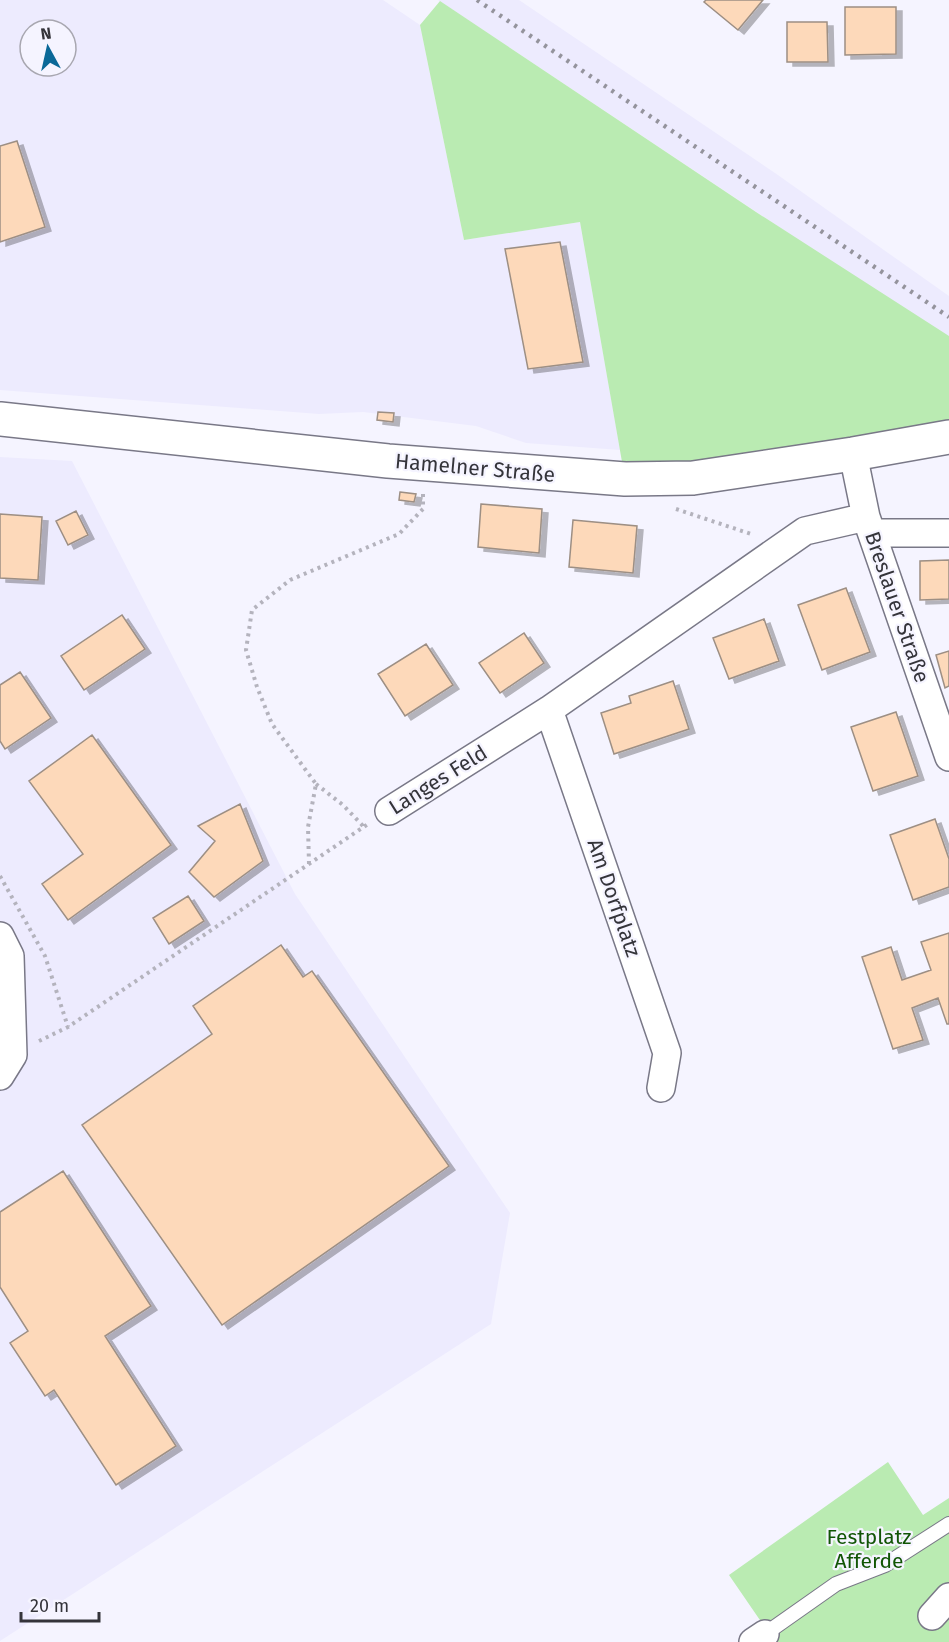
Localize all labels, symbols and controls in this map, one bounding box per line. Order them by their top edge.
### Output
north arrow [18,18,78,78]
text: N [39,23,53,44]
street label: Hamelner Straße [394,448,556,488]
street label: Breslauer Straße [859,528,935,686]
street label: Langes Feld [384,740,492,820]
street label: Am Dorfplatz [582,836,646,960]
park label: Festplatz Afferde [826,1524,912,1574]
scale bar [21,1585,99,1623]
text: 20 m [30,1595,69,1617]

